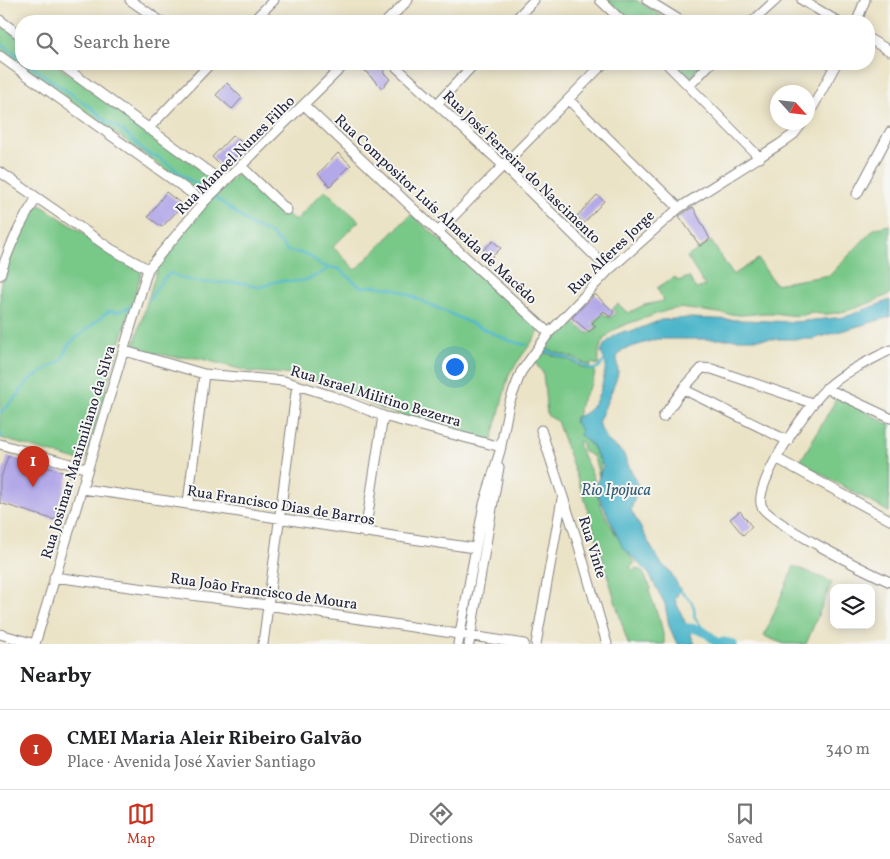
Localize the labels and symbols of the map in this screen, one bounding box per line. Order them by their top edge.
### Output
north arrow [770,85,815,130]
street label: Rua José Ferreira do Nascimento [437,87,605,249]
street label: Rua Manoel Nunes Filho [172,92,300,220]
street label: Rua Compositor Luís Almeida de Macêdo [329,110,541,310]
street label: Rua Alferes Jorge [564,206,660,300]
street label: Rua Josimar Maximiliano da Silva [37,343,122,562]
your location [442,354,468,380]
street label: Rua Israel Militino Bezerra [288,361,464,433]
pin: 1 [17,446,49,487]
water label: Rio Ipojuca [581,480,651,502]
street label: Rua Francisco Dias de Barros [185,481,376,532]
street label: Rua Vinte [572,514,611,581]
street label: Rua João Francisco de Moura [169,569,359,616]

